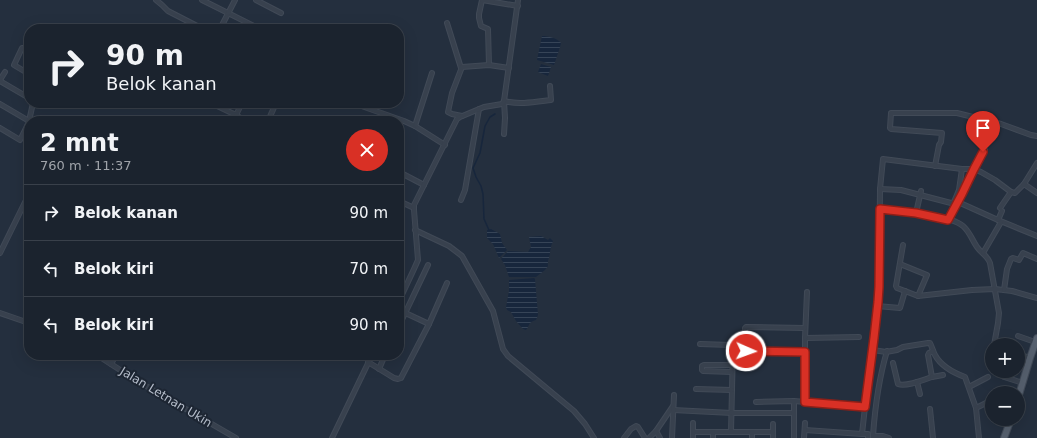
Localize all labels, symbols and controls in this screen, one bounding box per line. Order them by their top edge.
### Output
text: 90 m [106,39,184,72]
icon: right [40,40,92,92]
text: Belok kanan [106,73,217,94]
pin [966,111,1000,152]
icon: arrive [972,117,994,139]
text: 2 mnt [40,129,119,157]
button: close [346,129,388,171]
text: 760 m · 11:37 [40,158,131,173]
icon: right [40,202,62,224]
text: Belok kanan [74,204,178,222]
text: 90 m [350,204,388,222]
icon: left [40,258,62,280]
text: Belok kiri [74,260,154,278]
text: 70 m [350,260,388,278]
icon: left [40,314,62,336]
text: Belok kiri [74,316,154,334]
text: 90 m [350,316,388,334]
position arrow [725,330,767,372]
map controls [985,338,1025,426]
button: + [985,338,1025,378]
street label: Jalan Letnan Ukin [117,364,214,430]
button: − [985,386,1025,426]

